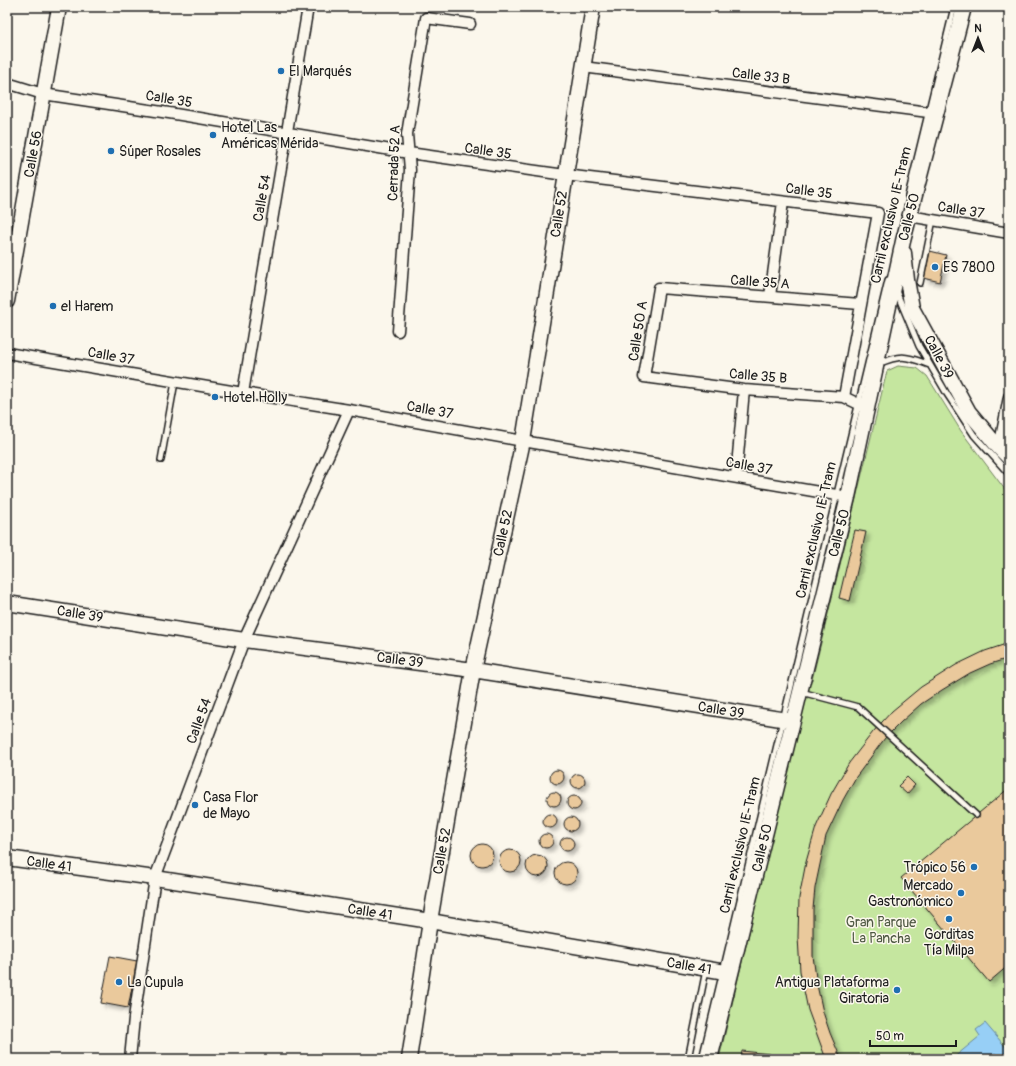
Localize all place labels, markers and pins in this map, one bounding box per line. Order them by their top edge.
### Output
place label: El Marqués [289,63,352,80]
marker: El Marqués [276,66,286,76]
place label: Hotel Las Américas Mérida [221,119,318,152]
marker: Hotel Las Américas Mérida [208,130,218,140]
place label: Súper Rosales [119,143,202,160]
marker: Súper Rosales [106,146,116,156]
place label: ES 7800 [943,259,995,276]
marker: ES 7800 [930,262,940,272]
place label: el Harem [61,298,114,315]
marker: el Harem [48,301,58,311]
place label: Hotel Holly [223,389,287,406]
marker: Hotel Holly [210,392,220,402]
place label: Casa Flor de Mayo [203,789,258,822]
marker: Casa Flor de Mayo [190,800,200,810]
place label: Trópico 56 [903,859,966,876]
marker: Trópico 56 [969,862,979,872]
place label: Mercado Gastronómico [868,877,953,910]
marker: Mercado Gastronómico [956,888,966,898]
marker: Gorditas Tía Milpa [944,914,954,924]
place label: Gorditas Tía Milpa [924,926,974,959]
place label: La Cupula [127,974,184,991]
place label: Antigua Plataforma Giratoria [775,974,889,1007]
marker: La Cupula [114,977,124,987]
marker: Antigua Plataforma Giratoria [892,985,902,995]

